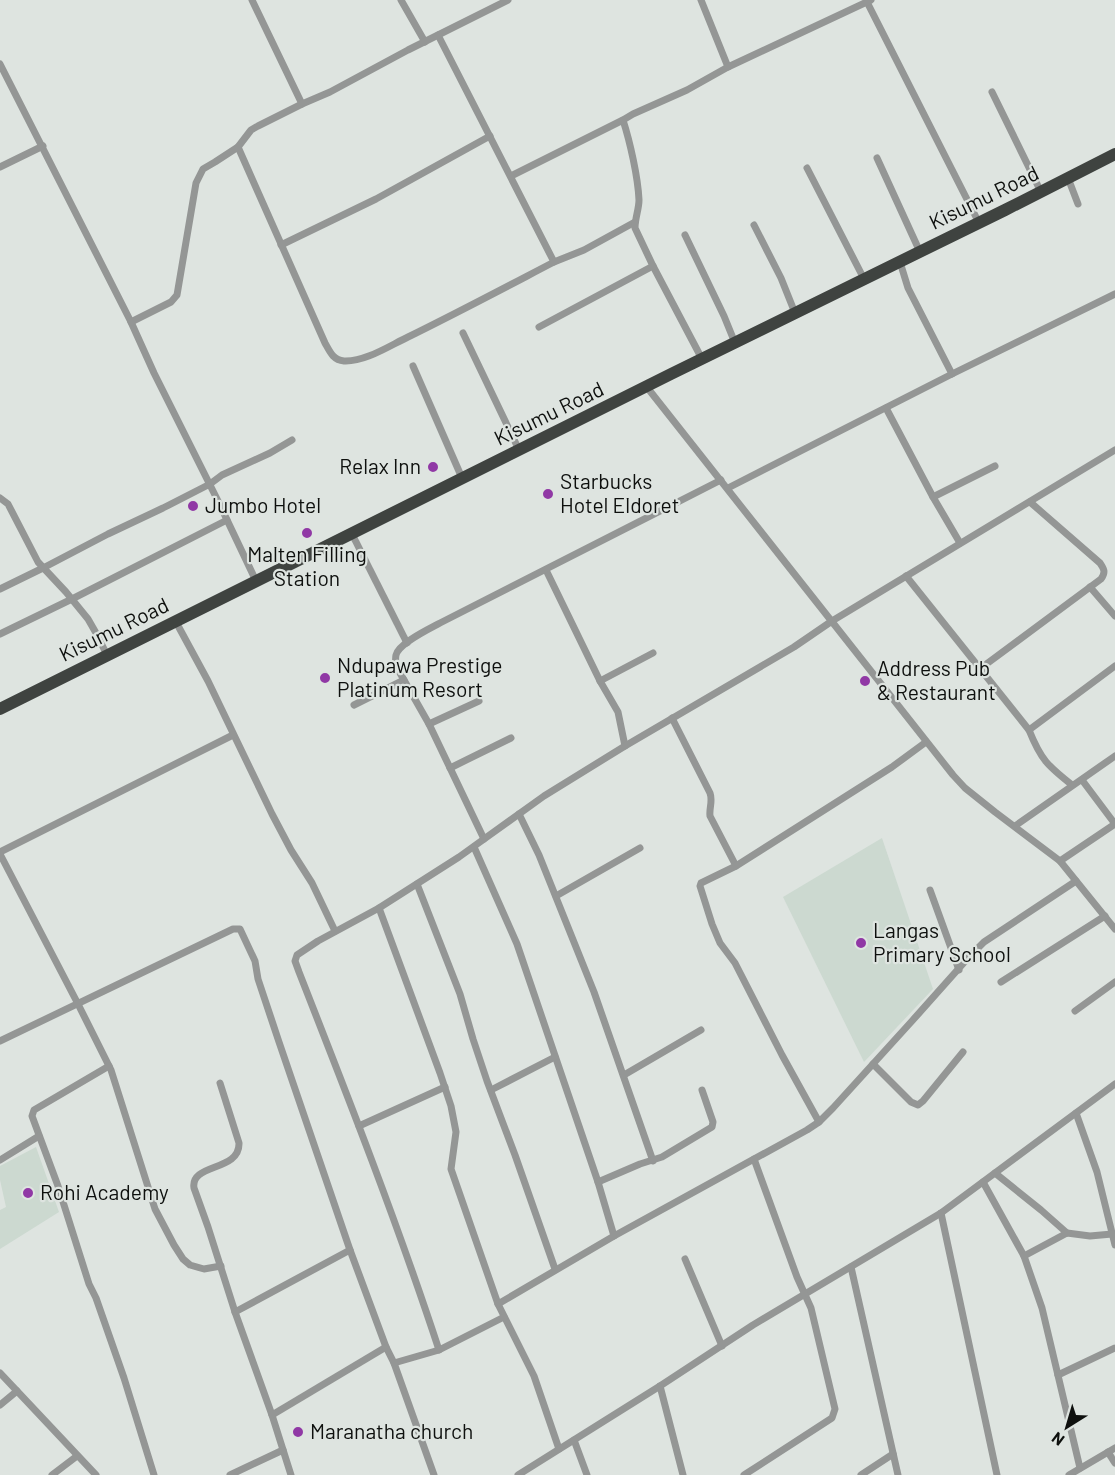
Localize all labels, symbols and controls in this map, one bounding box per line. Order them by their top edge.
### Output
street label: Kisumu Road [924,159,1042,234]
street label: Kisumu Road [489,375,607,450]
place label: Relax Inn [339,453,421,478]
marker: Relax Inn [426,460,440,474]
place label: Starbucks Hotel Eldoret [560,468,679,517]
marker: Starbucks Hotel Eldoret [541,487,555,501]
place label: Jumbo Hotel [205,492,321,517]
marker: Jumbo Hotel [186,499,200,513]
marker: Malten Filling Station [300,526,314,540]
place label: Malten Filling Station [247,541,367,590]
street label: Kisumu Road [54,591,172,666]
place label: Ndupawa Prestige Platinum Resort [337,652,502,701]
place label: Address Pub & Restaurant [877,655,996,704]
marker: Ndupawa Prestige Platinum Resort [318,671,332,685]
marker: Address Pub & Restaurant [858,674,872,688]
place label: Langas Primary School [873,917,1011,966]
marker: Langas Primary School [854,936,868,950]
place label: Rohi Academy [40,1179,169,1204]
marker: Rohi Academy [21,1186,35,1200]
north arrow [1037,1397,1097,1457]
place label: Maranatha church [310,1418,473,1443]
marker: Maranatha church [291,1425,305,1439]
text: N [1048,1429,1068,1450]

